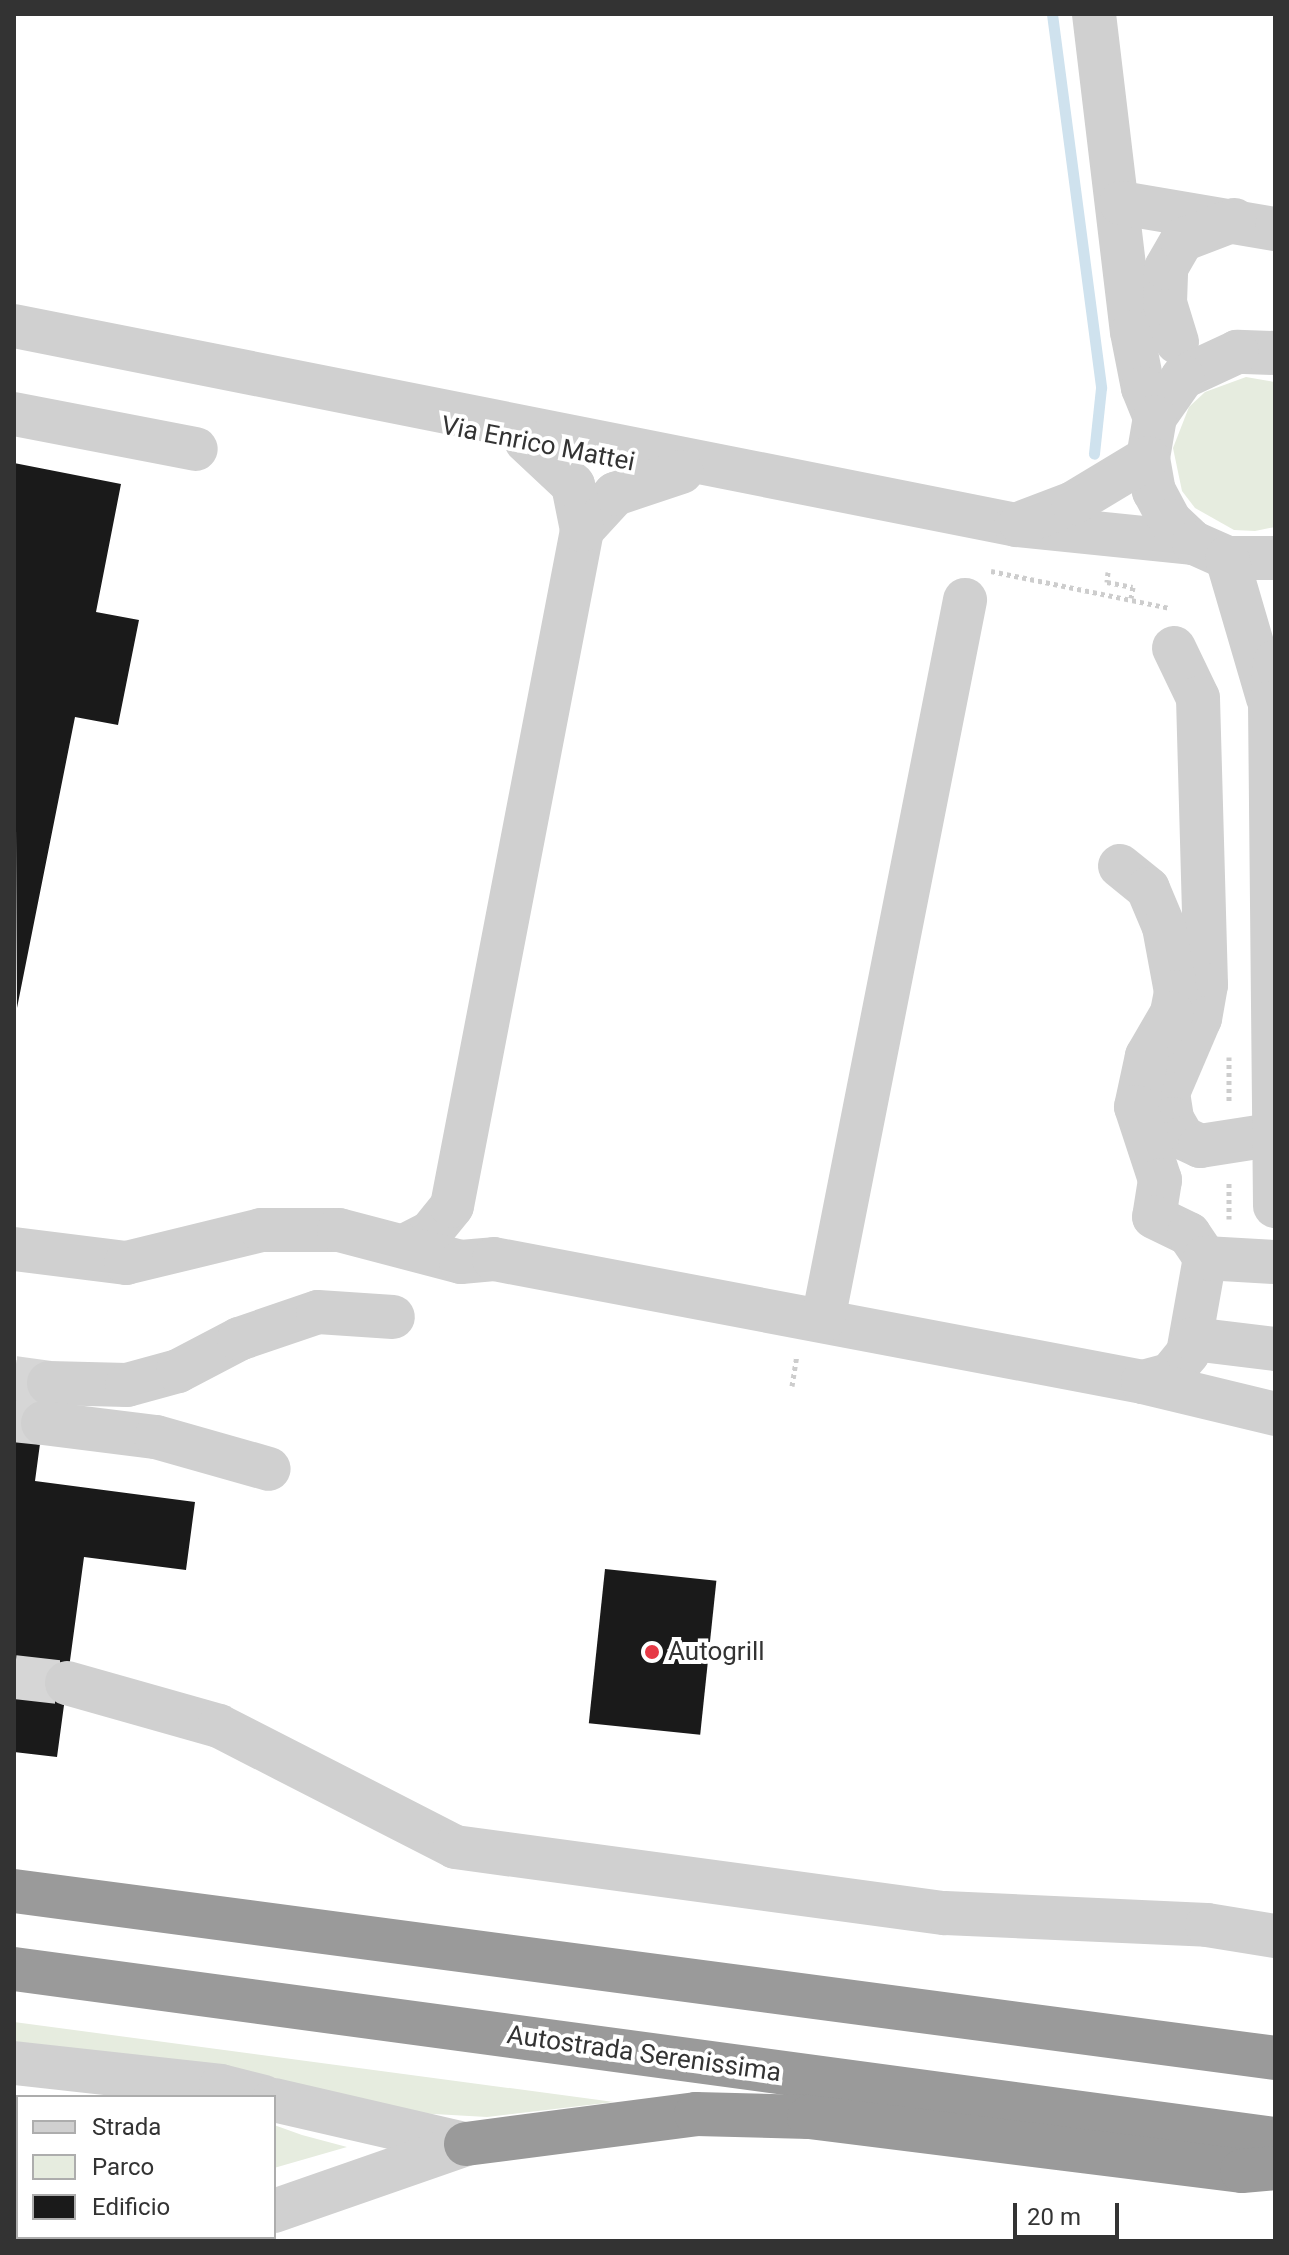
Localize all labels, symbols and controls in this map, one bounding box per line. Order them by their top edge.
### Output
street label: Via Enrico Mattei [439,410,637,478]
place label: Autogrill [668,1636,765,1668]
marker: Autogrill [643,1643,661,1661]
street label: Autostrada Serenissima [505,2019,783,2089]
legend [16,2095,276,2239]
text: Strada [92,2113,161,2141]
text: Parco [92,2153,154,2181]
scale bar [1017,2187,1123,2237]
text: Edificio [92,2193,170,2221]
text: 20 m [1027,2203,1081,2231]

